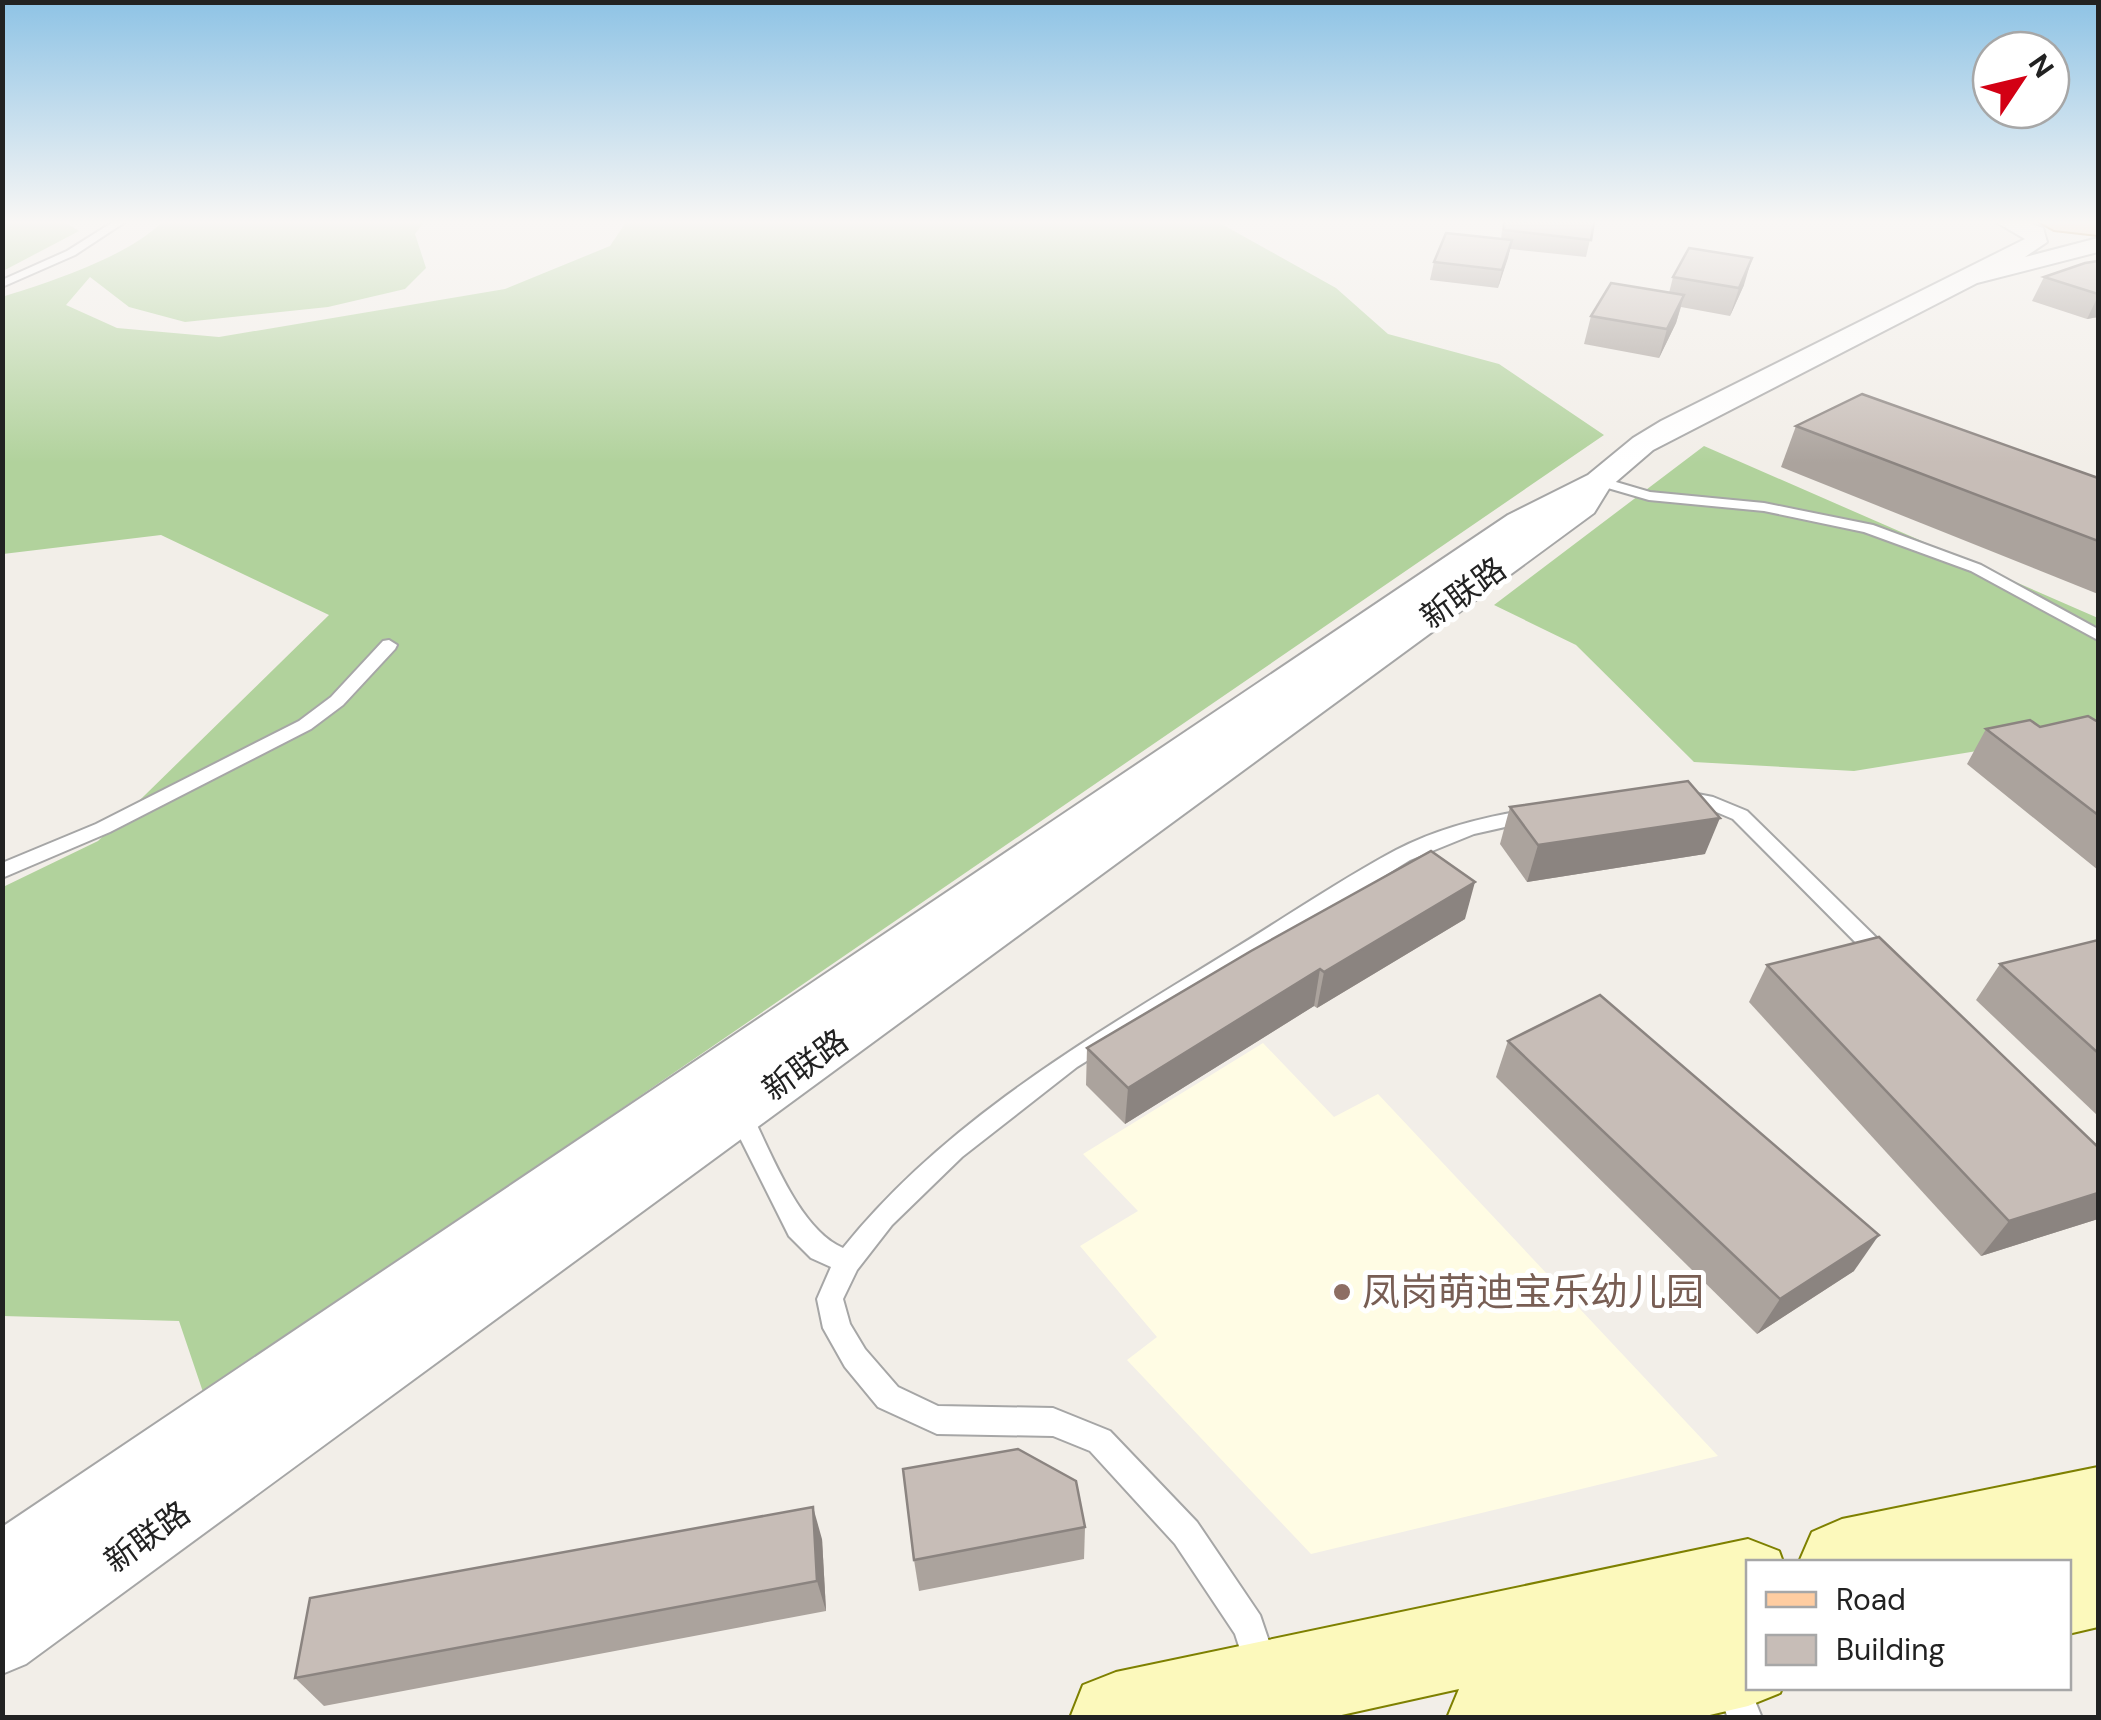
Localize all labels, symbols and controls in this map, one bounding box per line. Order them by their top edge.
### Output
north arrow [1971,30,2071,130]
text: N [2020,47,2062,85]
street label: 新联路 [1412,548,1514,638]
street label: 新联路 [754,1020,856,1110]
place label: 凤岗萌迪宝乐幼儿园 [1362,1267,1704,1317]
marker: 凤岗萌迪宝乐幼儿园 [1331,1281,1353,1303]
street label: 新联路 [96,1492,198,1582]
legend [1746,1560,2071,1690]
text: Road [1836,1580,1906,1619]
text: Building [1836,1630,1945,1669]

